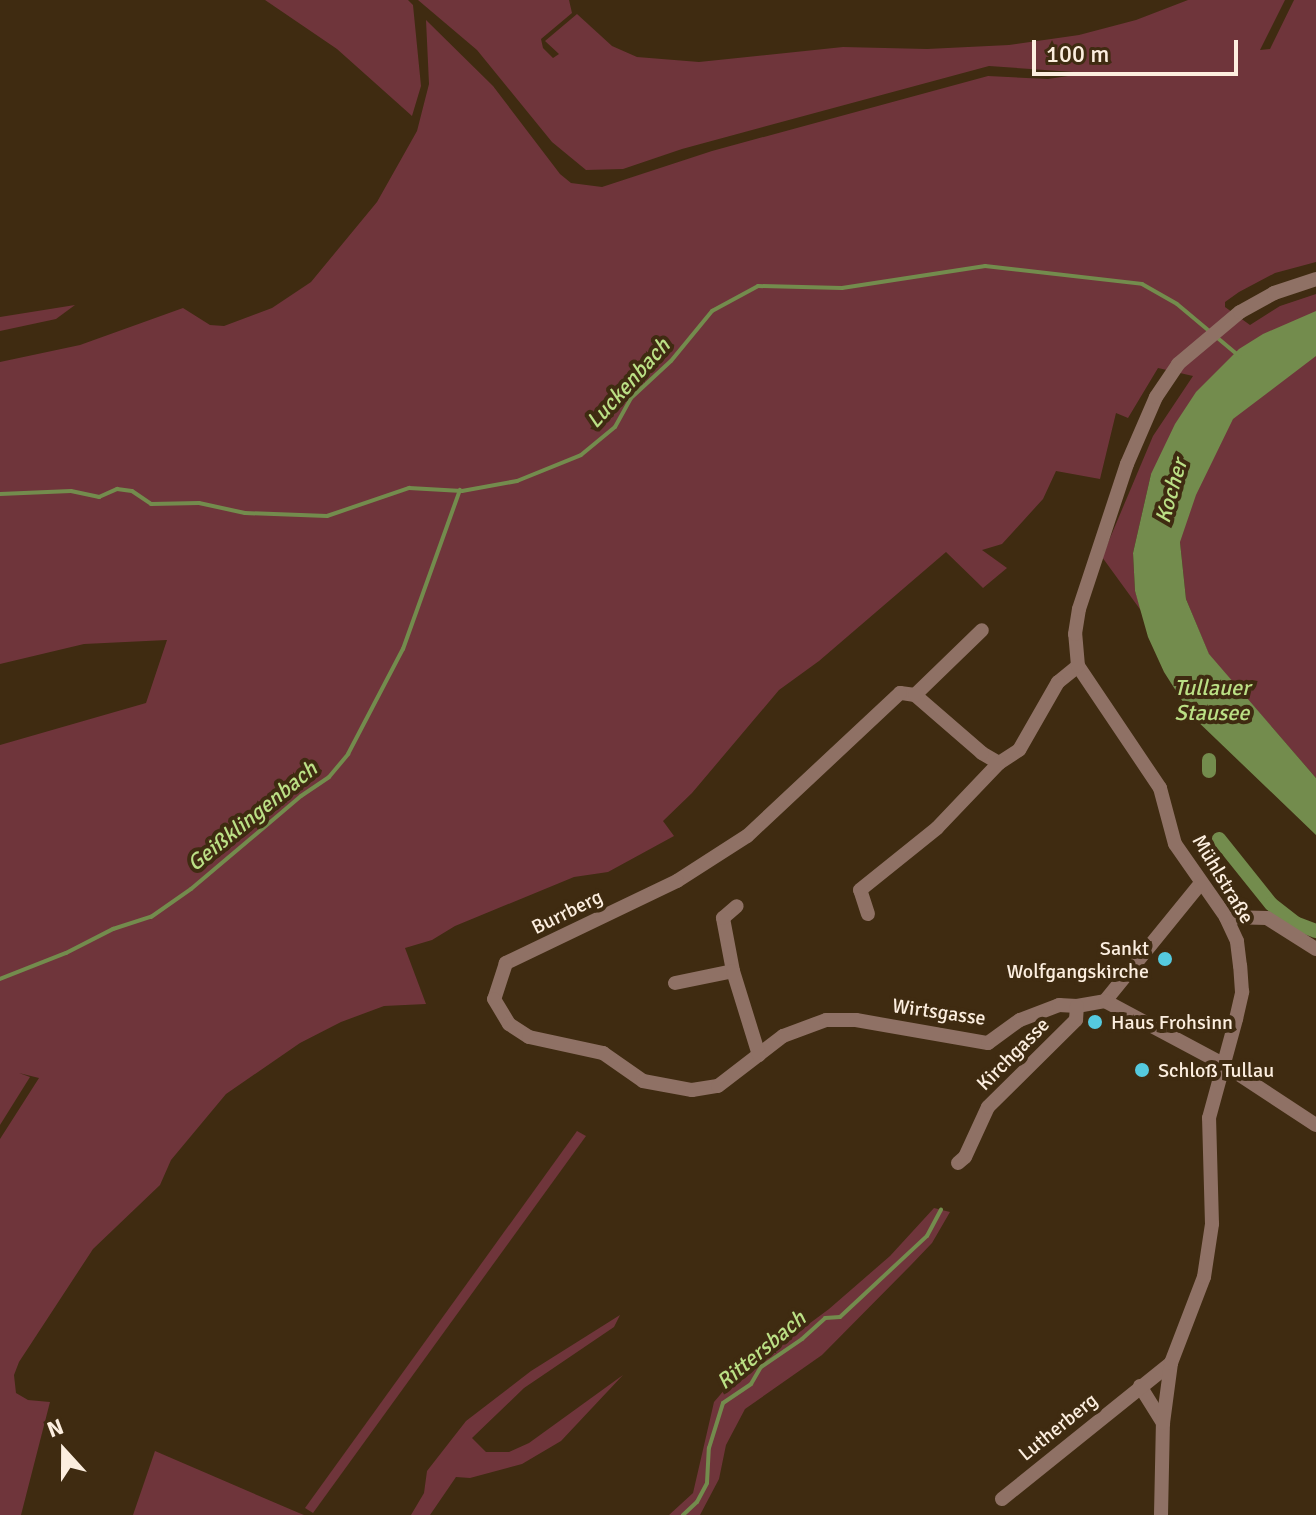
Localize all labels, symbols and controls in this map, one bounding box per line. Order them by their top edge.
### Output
scale bar [1036,24,1242,74]
text: 100 m [1046,39,1109,69]
water label: Luckenbach [581,333,675,433]
water label: Kocher [1149,456,1193,526]
water label: Tullauer Stausee [1174,674,1250,726]
water label: Geißklingenbach [182,756,322,876]
street label: Mühlstraße [1187,830,1259,928]
street label: Burrberg [528,885,606,939]
place label: Sankt Wolfgangskirche [1007,936,1149,983]
marker: Sankt Wolfgangskirche [1156,950,1174,968]
street label: Wirtsgasse [891,994,987,1030]
place label: Haus Frohsinn [1111,1010,1233,1034]
street label: Kirchgasse [972,1013,1054,1095]
marker: Haus Frohsinn [1086,1013,1104,1031]
place label: Schloß Tullau [1158,1058,1274,1082]
marker: Schloß Tullau [1133,1061,1151,1079]
water label: Rittersbach [711,1305,811,1395]
street label: Lutherberg [1014,1388,1102,1466]
north arrow [24,1411,104,1491]
text: N [43,1413,67,1443]

